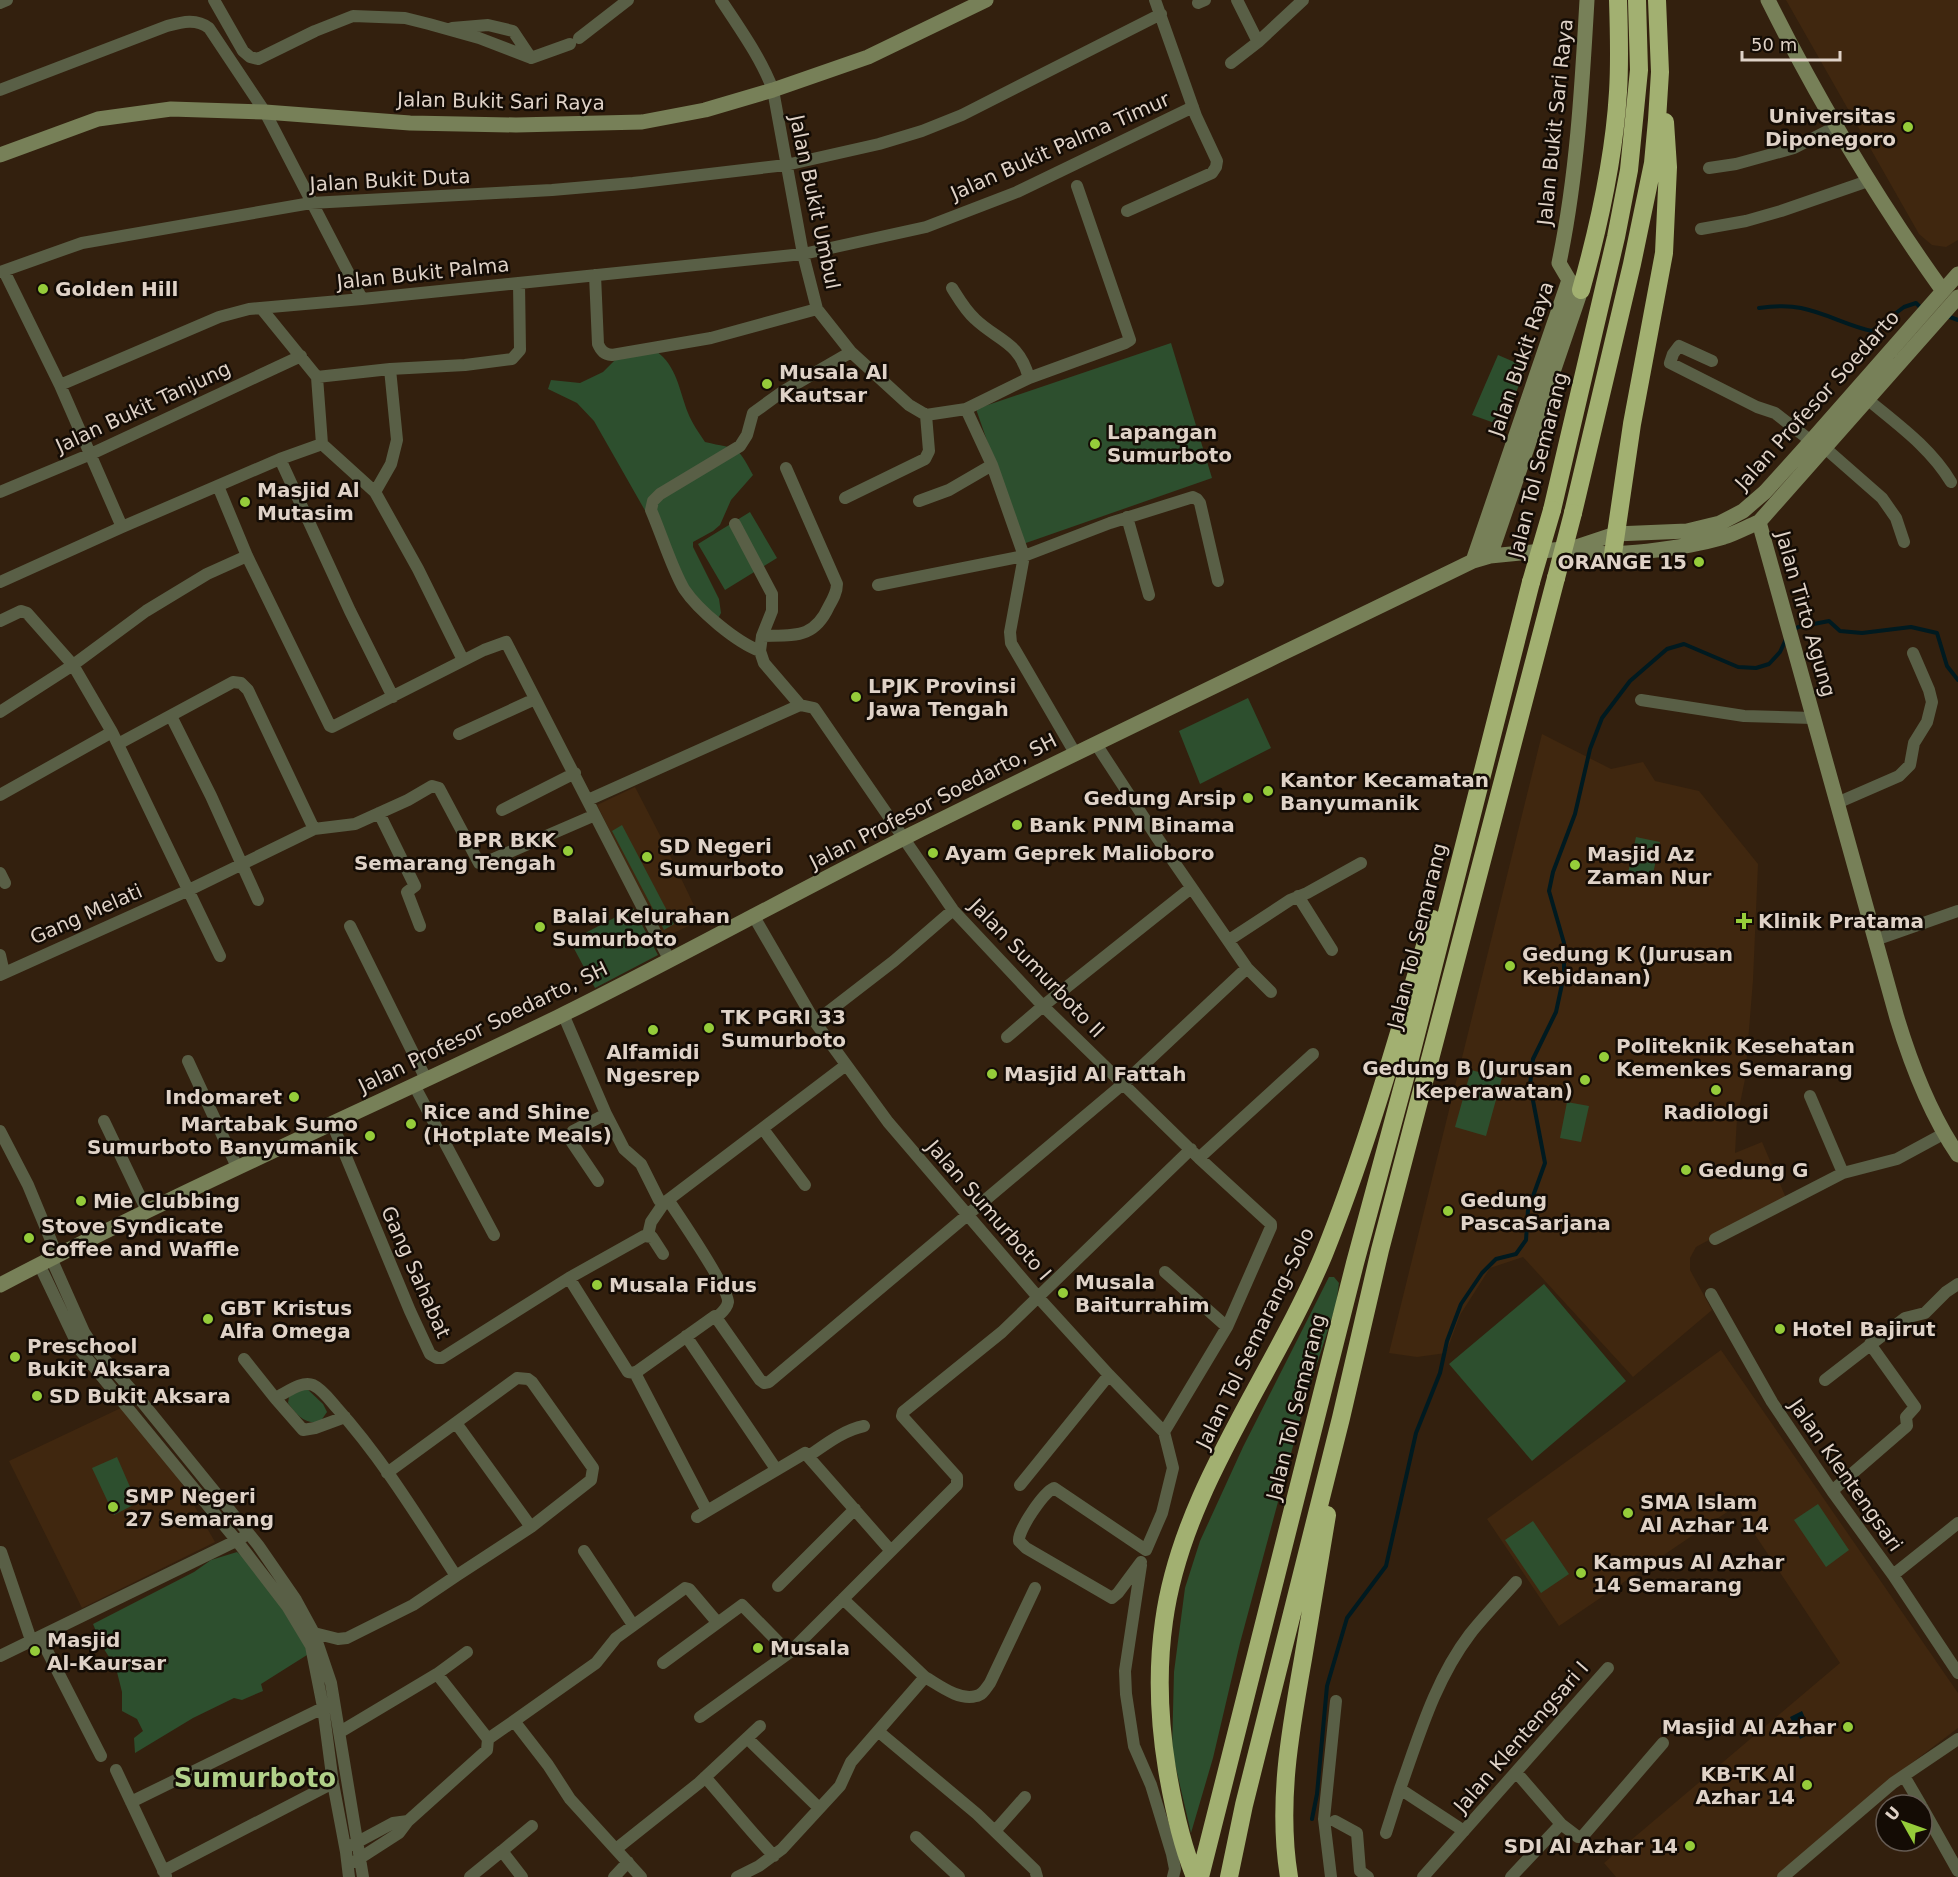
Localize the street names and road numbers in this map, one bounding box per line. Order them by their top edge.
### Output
street label: Jalan Bukit Sari Raya [1532,17,1578,228]
street label: Jalan Bukit Palma Timur [945,86,1174,206]
street label: Jalan Bukit Sari Raya [395,87,605,115]
street label: Jalan Bukit Umbul [784,111,845,291]
street label: Jalan Bukit Duta [307,164,471,196]
street label: Jalan Bukit Palma [334,252,511,294]
street label: Jalan Bukit Raya [1483,278,1559,442]
street label: Jalan Profesor Soedarto [1729,305,1904,496]
street label: Jalan Bukit Tanjung [50,356,234,459]
street label: Jalan Tol Semarang [1503,370,1573,562]
street label: Jalan Tirto Agung [1770,526,1841,700]
street label: Jalan Profesor Soedarto, SH [804,728,1061,875]
street label: Jalan Tol Semarang [1382,841,1452,1033]
street label: Gang Melati [26,879,146,949]
street label: Jalan Sumurboto II [963,892,1110,1042]
street label: Jalan Profesor Soedarto, SH [353,956,612,1099]
street label: Jalan Sumurboto I [920,1133,1056,1285]
street label: Gang Sahabat [376,1202,456,1342]
street label: Jalan Tol Semarang–Solo [1191,1223,1319,1453]
street label: Jalan Tol Semarang [1261,1312,1331,1502]
street label: Jalan Klentengsari [1783,1392,1908,1556]
street label: Jalan Klentengsari I [1447,1656,1593,1819]

